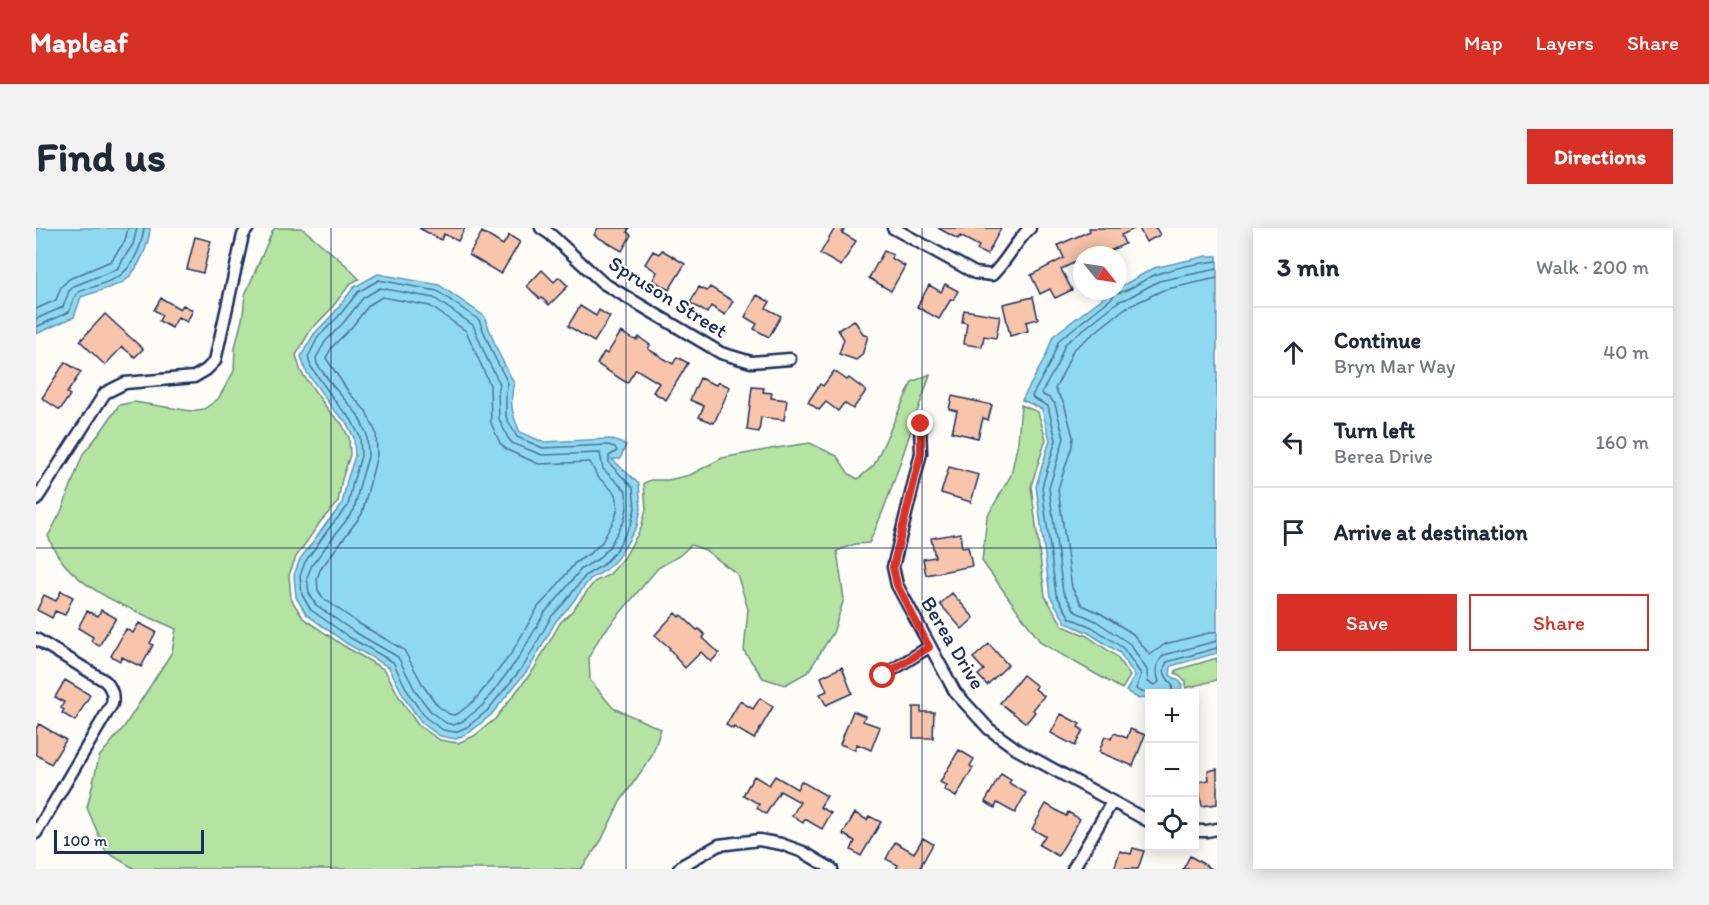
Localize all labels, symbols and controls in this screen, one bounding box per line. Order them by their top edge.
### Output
text: Mapleaf [30,25,128,59]
text: Map [1464,30,1503,55]
text: Layers [1536,30,1594,55]
text: Share [1627,30,1679,55]
button: Directions [1527,129,1673,184]
text: Find us [36,131,166,182]
north arrow [1073,246,1127,300]
street label: Spruson Street [604,250,732,343]
text: 3 min [1277,251,1339,283]
text: Walk · 200 m [1536,255,1649,279]
text: Continue [1334,327,1421,354]
icon: ahead [1277,336,1310,369]
text: 40 m [1603,340,1649,364]
text: Bryn Mar Way [1334,354,1455,378]
route end [907,410,933,436]
text: Turn left [1334,417,1415,444]
icon: left [1277,426,1310,459]
text: 160 m [1596,430,1649,454]
text: Berea Drive [1334,444,1433,468]
icon: arrive [1277,516,1310,549]
text: Arrive at destination [1334,519,1528,546]
street label: Berea Drive [916,592,991,694]
button: Save [1277,594,1457,651]
button: Share [1469,594,1649,651]
route start [869,662,895,688]
map controls [1145,689,1199,851]
button: + [1145,689,1199,743]
button: − [1145,743,1199,797]
button: locate [1145,797,1199,851]
scale bar [54,827,204,854]
text: 100 m [63,831,107,850]

